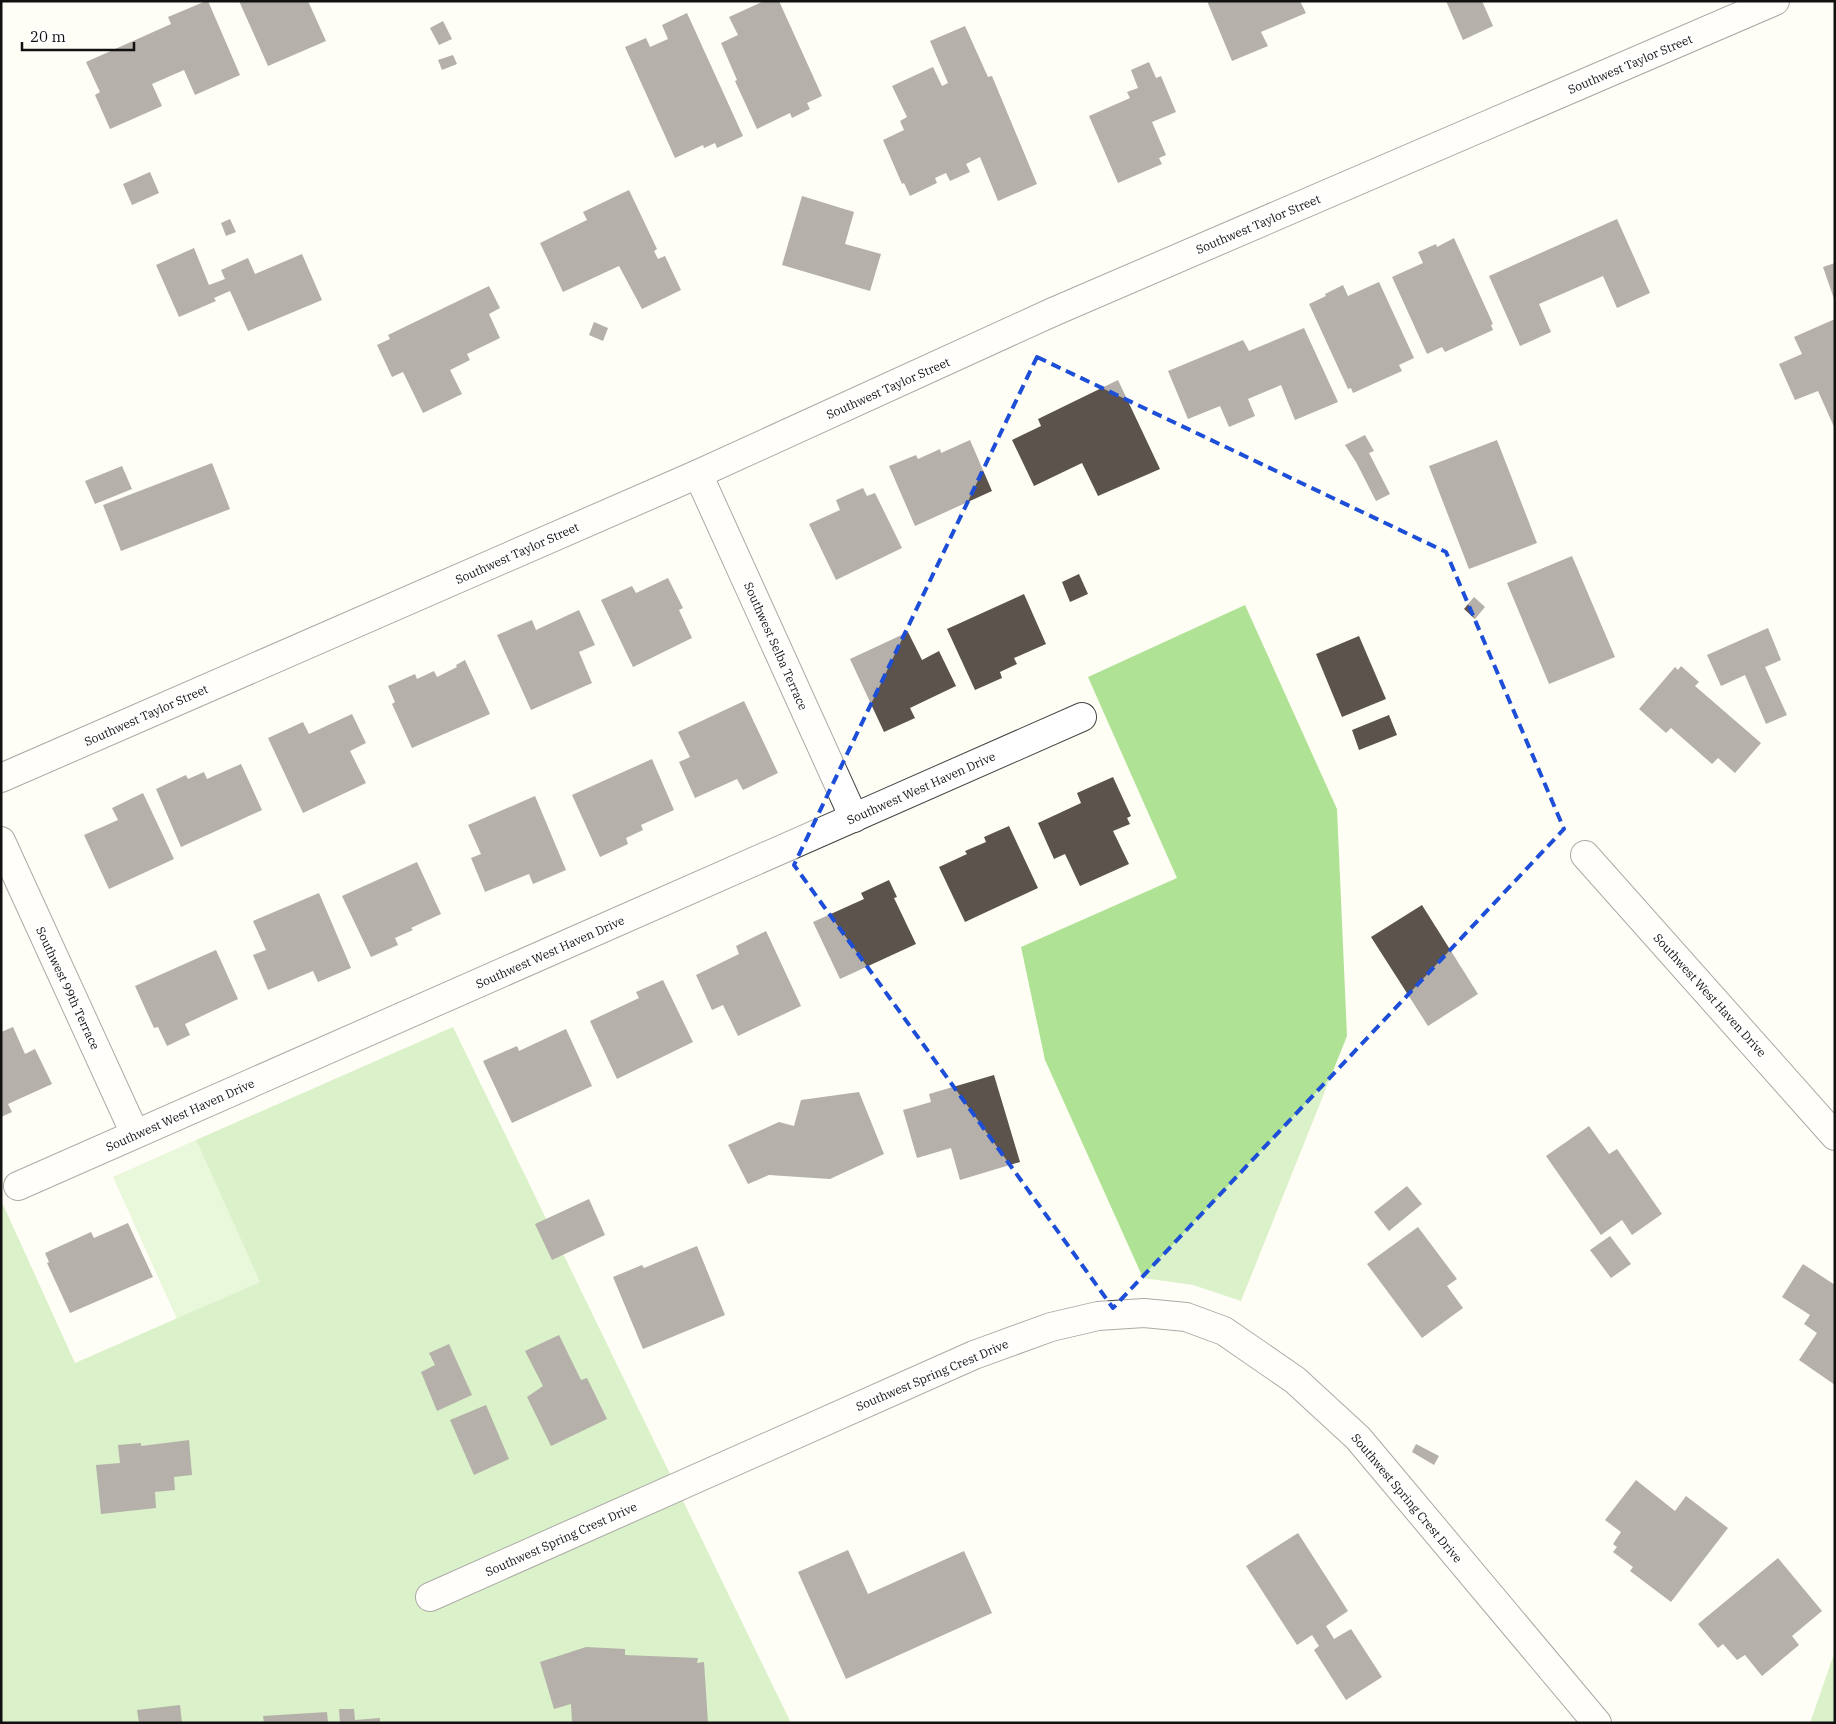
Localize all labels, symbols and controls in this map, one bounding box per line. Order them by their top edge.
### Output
scale bar [22,20,135,52]
text: 20 m [30,27,66,46]
street label: Southwest Taylor Street [1566,31,1694,97]
street label: Southwest Taylor Street [1194,191,1322,257]
street label: Southwest Taylor Street [824,354,952,422]
street label: Southwest Taylor Street [453,519,581,587]
street label: Southwest Selba Terrace [741,580,811,712]
street label: Southwest Taylor Street [82,681,210,749]
street label: Southwest West Haven Drive [844,748,998,828]
street label: Southwest West Haven Drive [473,912,627,992]
street label: Southwest 99th Terrace [33,924,103,1052]
street label: Southwest West Haven Drive [1651,930,1769,1060]
street label: Southwest West Haven Drive [103,1075,257,1155]
street label: Southwest Spring Crest Drive [854,1336,1010,1414]
street label: Southwest Spring Crest Drive [1348,1430,1466,1566]
street label: Southwest Spring Crest Drive [483,1499,639,1579]

